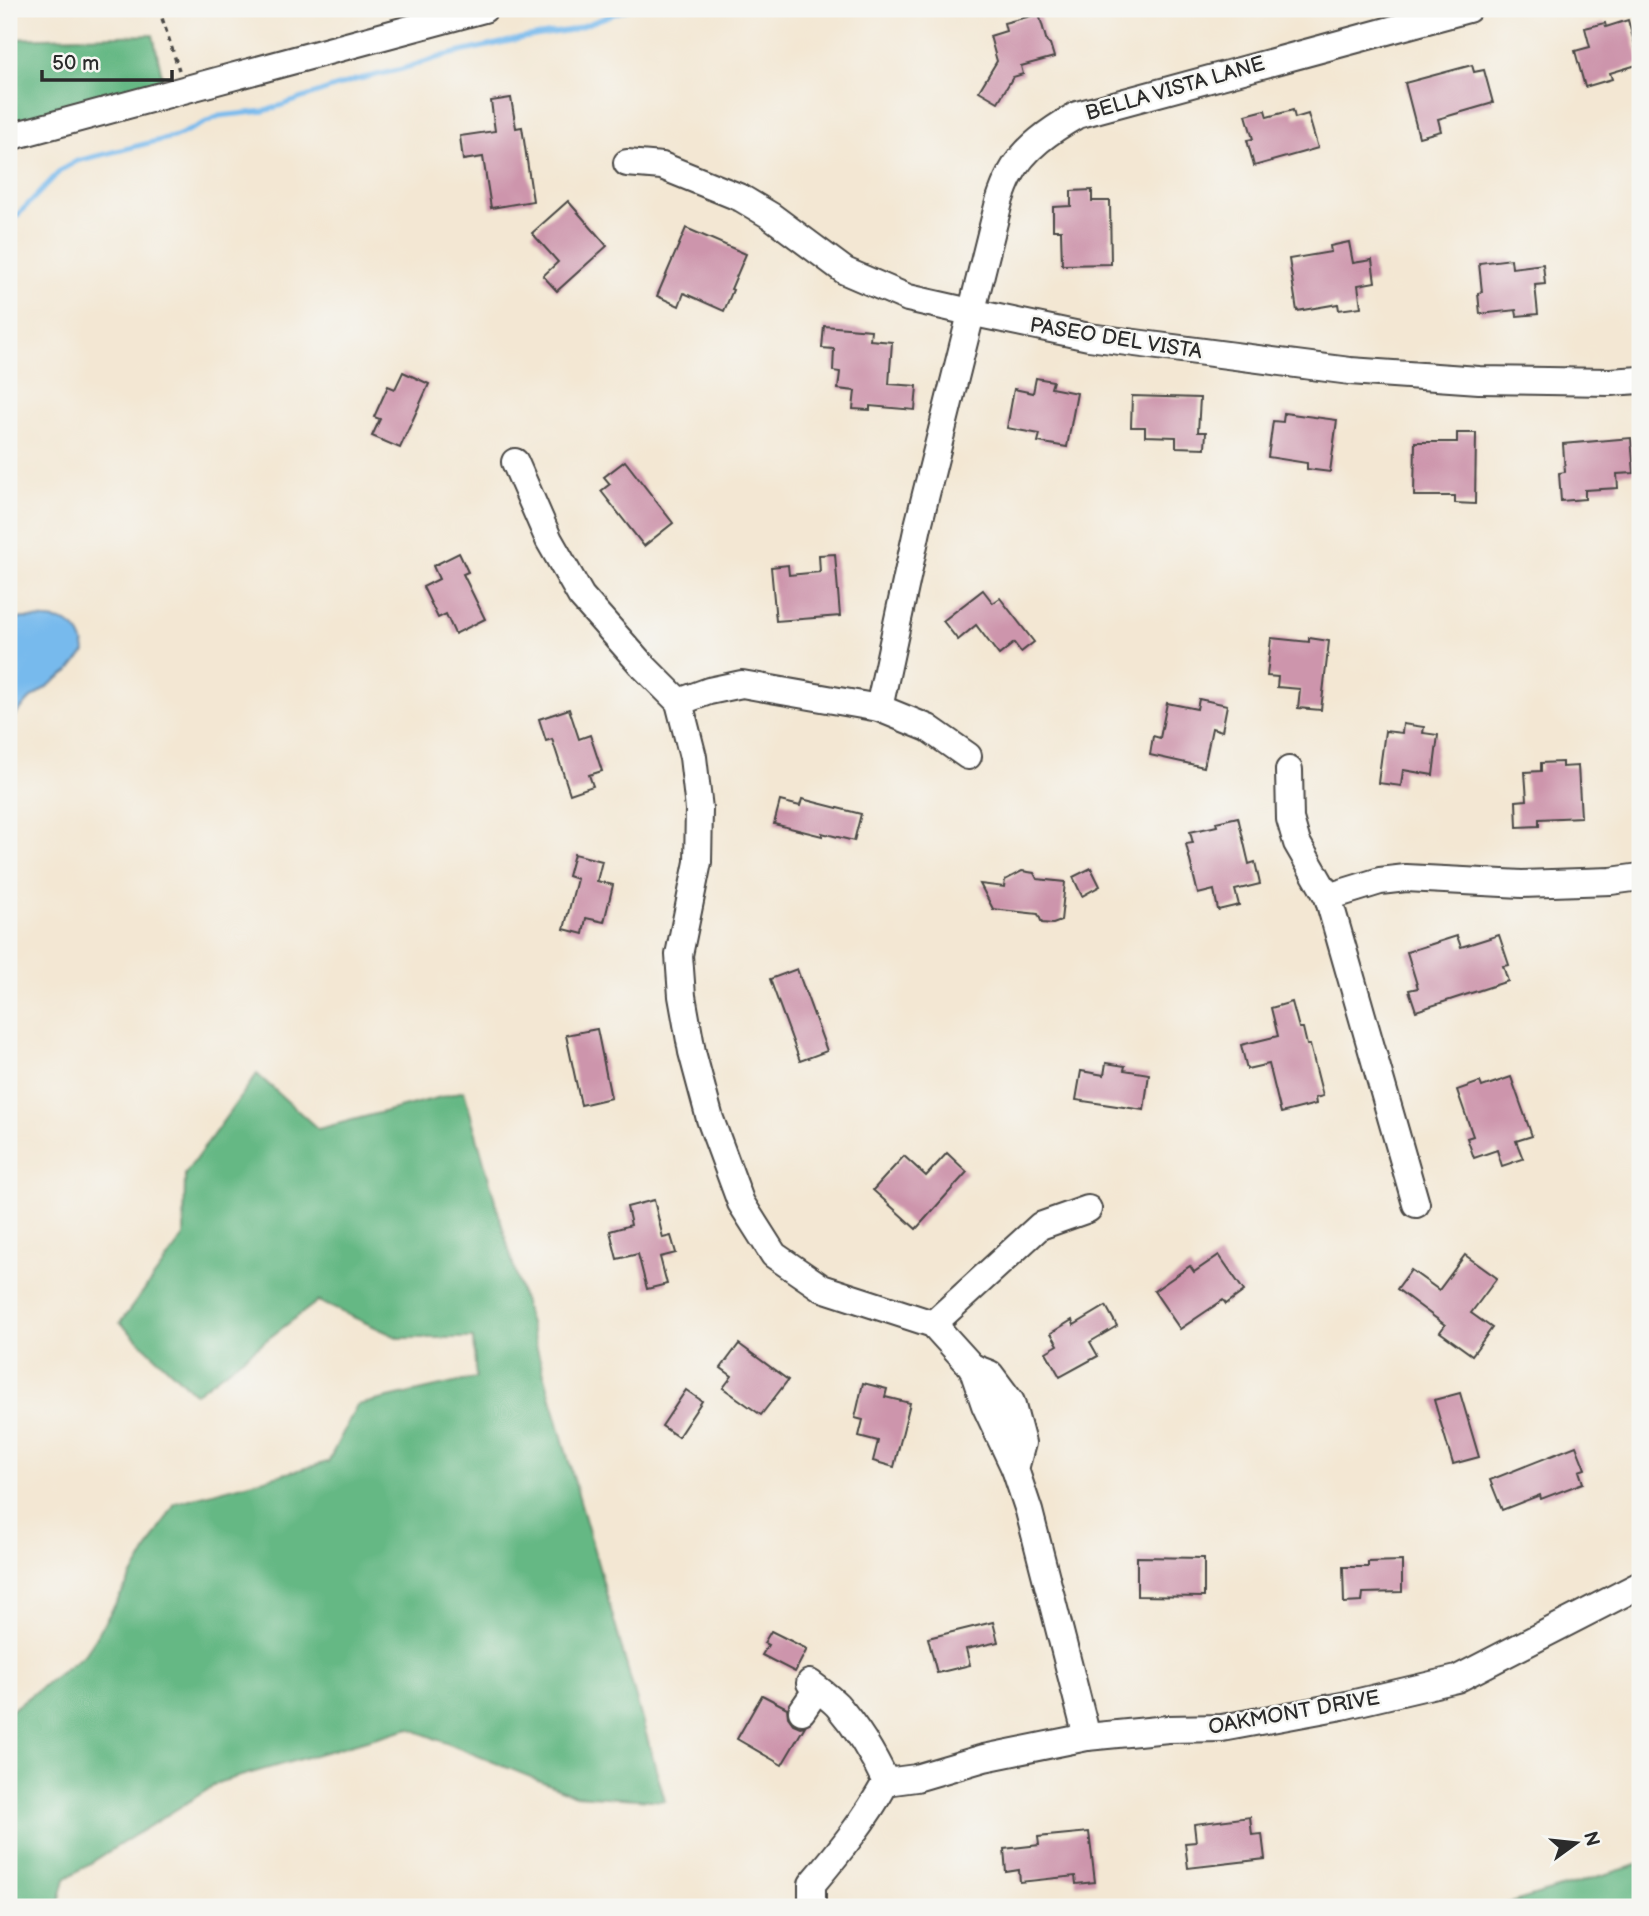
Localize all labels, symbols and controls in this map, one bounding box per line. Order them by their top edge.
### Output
scale bar [42,38,172,82]
text: 50 m [52,51,99,76]
street label: BELLA VISTA LANE [1082,51,1268,126]
street label: PASEO DEL VISTA [1028,313,1204,364]
street label: OAKMONT DRIVE [1206,1685,1382,1740]
north arrow [1540,1808,1610,1878]
text: N [1578,1829,1604,1849]

